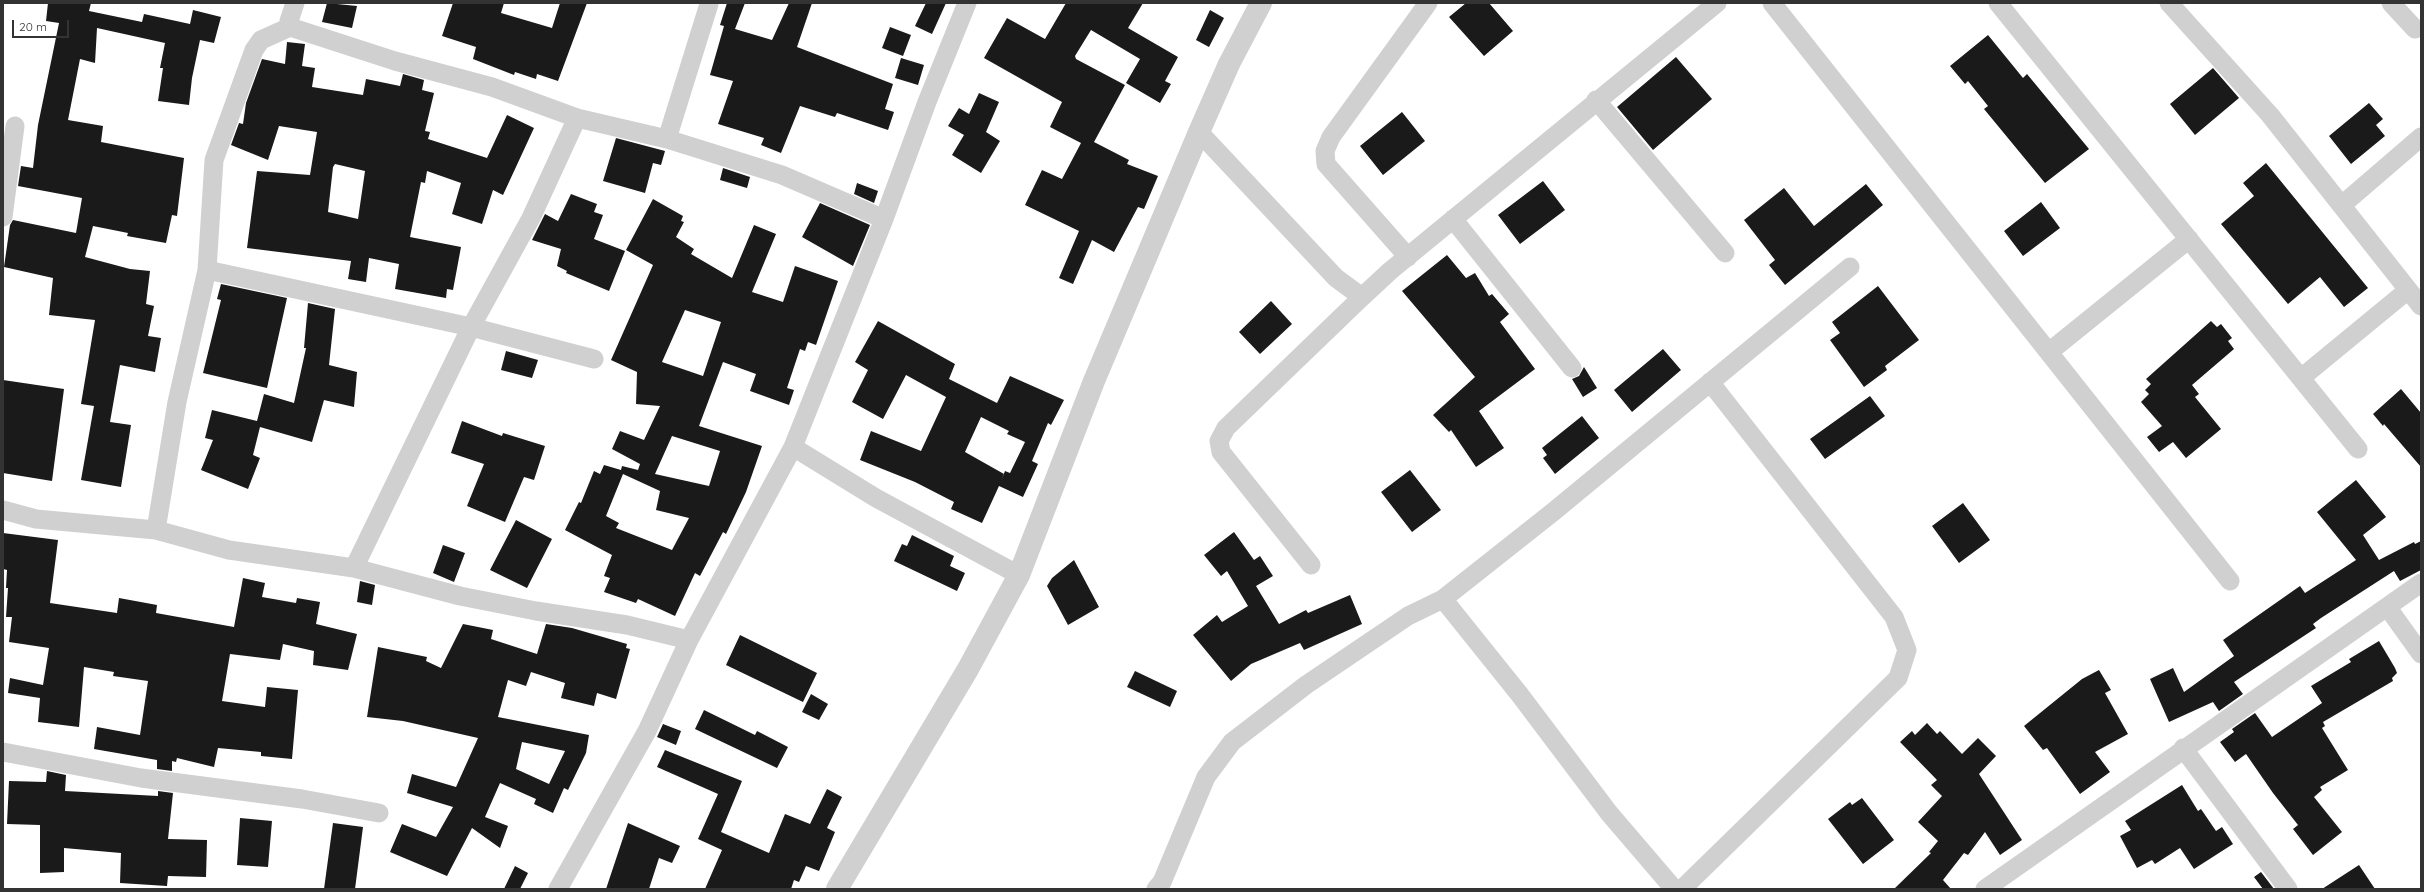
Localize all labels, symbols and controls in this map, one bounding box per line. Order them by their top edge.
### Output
scale bar [14,12,71,38]
text: 20 m [19,19,47,34]

